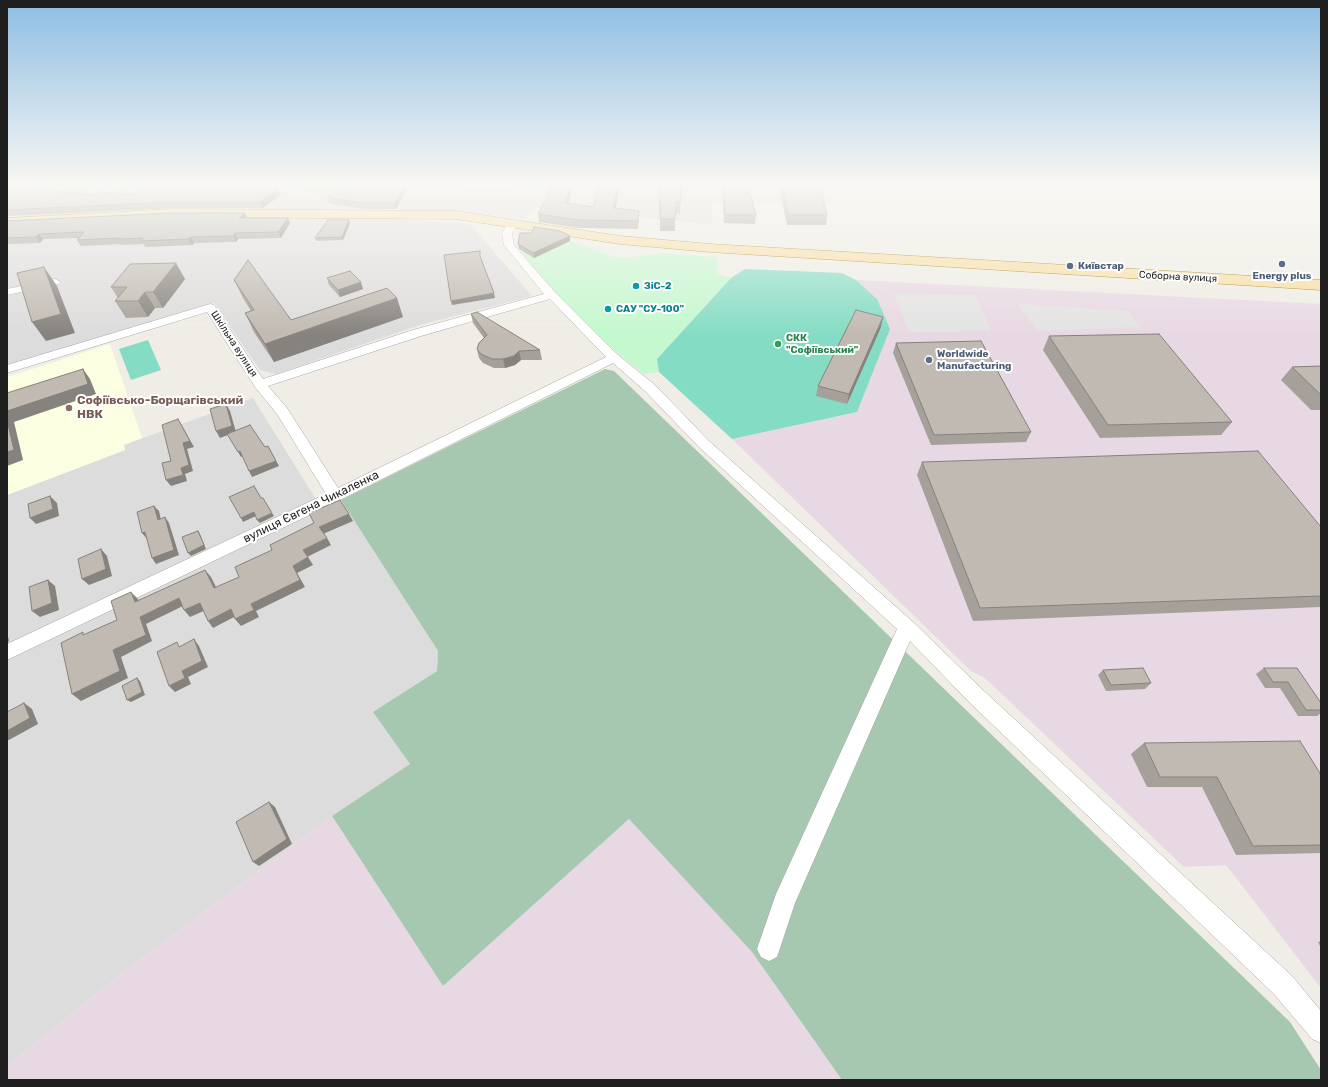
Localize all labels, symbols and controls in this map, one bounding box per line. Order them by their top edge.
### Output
marker: Energy plus [1277,259,1287,269]
place label: Київстар [1078,260,1124,272]
marker: Київстар [1065,261,1075,271]
street label: Соборна вулиця [1139,269,1217,285]
place label: Energy plus [1253,270,1311,282]
place label: ЗіС-2 [644,280,672,292]
marker: ЗіС-2 [631,281,641,291]
place label: САУ "СУ-100" [616,303,684,315]
marker: САУ "СУ-100" [603,304,613,314]
street label: Шкільна вулиця [208,309,260,379]
place label: СКК "Софіївський" [786,332,858,356]
marker: СКК "Софіївський" [773,339,783,349]
place label: Worldwide Manufacturing [937,348,1011,372]
marker: Worldwide Manufacturing [924,355,934,365]
place label: Софіївсько-Борщагівський НВК [77,394,243,422]
marker: Софіївсько-Борщагівський НВК [64,403,74,413]
street label: вулиця Євгена Чикаленка [241,468,381,546]

